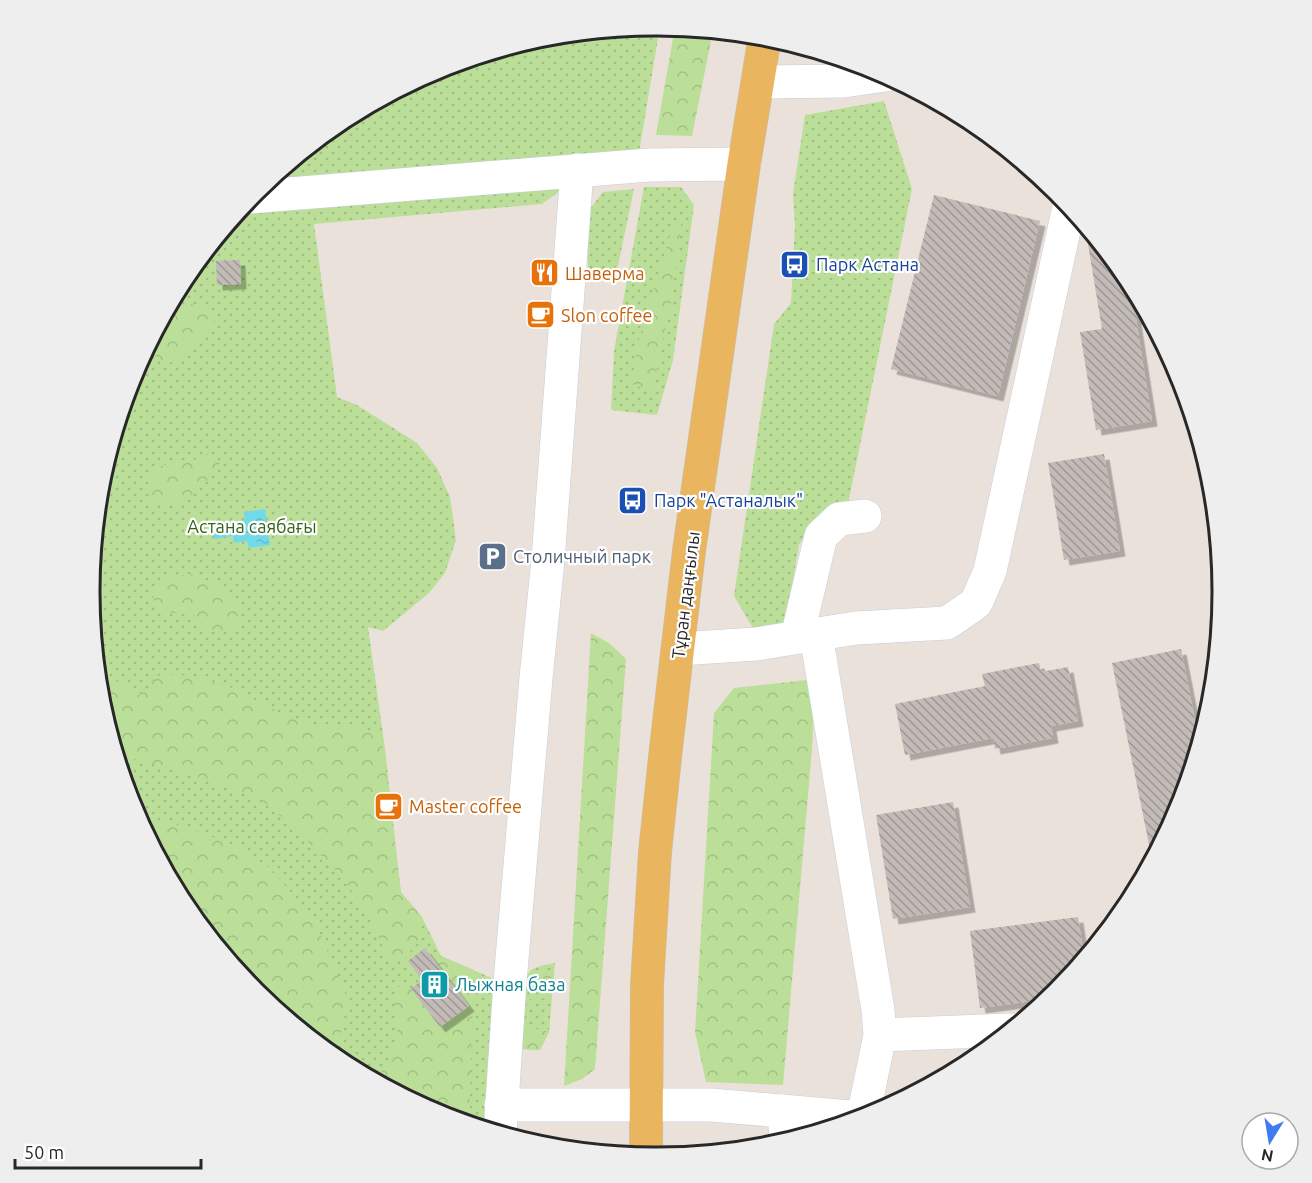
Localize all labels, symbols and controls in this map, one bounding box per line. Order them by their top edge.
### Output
bus stop icon: Парк Астана [779,248,811,280]
place label: Парк Астана [816,254,919,274]
restaurant icon: Шаверма [528,257,560,289]
place label: Шаверма [565,263,645,283]
cafe icon: Slon coffee [524,299,556,331]
place label: Slon coffee [561,305,653,325]
bus stop icon: Парк "Астаналык" [617,484,649,516]
place label: Парк "Астаналык" [654,490,803,510]
park label: Астана саябағы [187,516,317,536]
street label: Тұран даңғылы [667,530,703,660]
parking icon: Столичный парк [476,540,508,572]
place label: Столичный парк [513,546,651,566]
cafe icon: Master coffee [372,790,404,822]
place label: Master coffee [409,796,522,816]
building icon: Лыжная база [418,968,450,1000]
place label: Лыжная база [455,974,565,994]
north arrow [1240,1111,1300,1171]
scale bar [15,1132,201,1170]
text: 50 m [24,1142,64,1162]
text: N [1260,1146,1275,1166]

